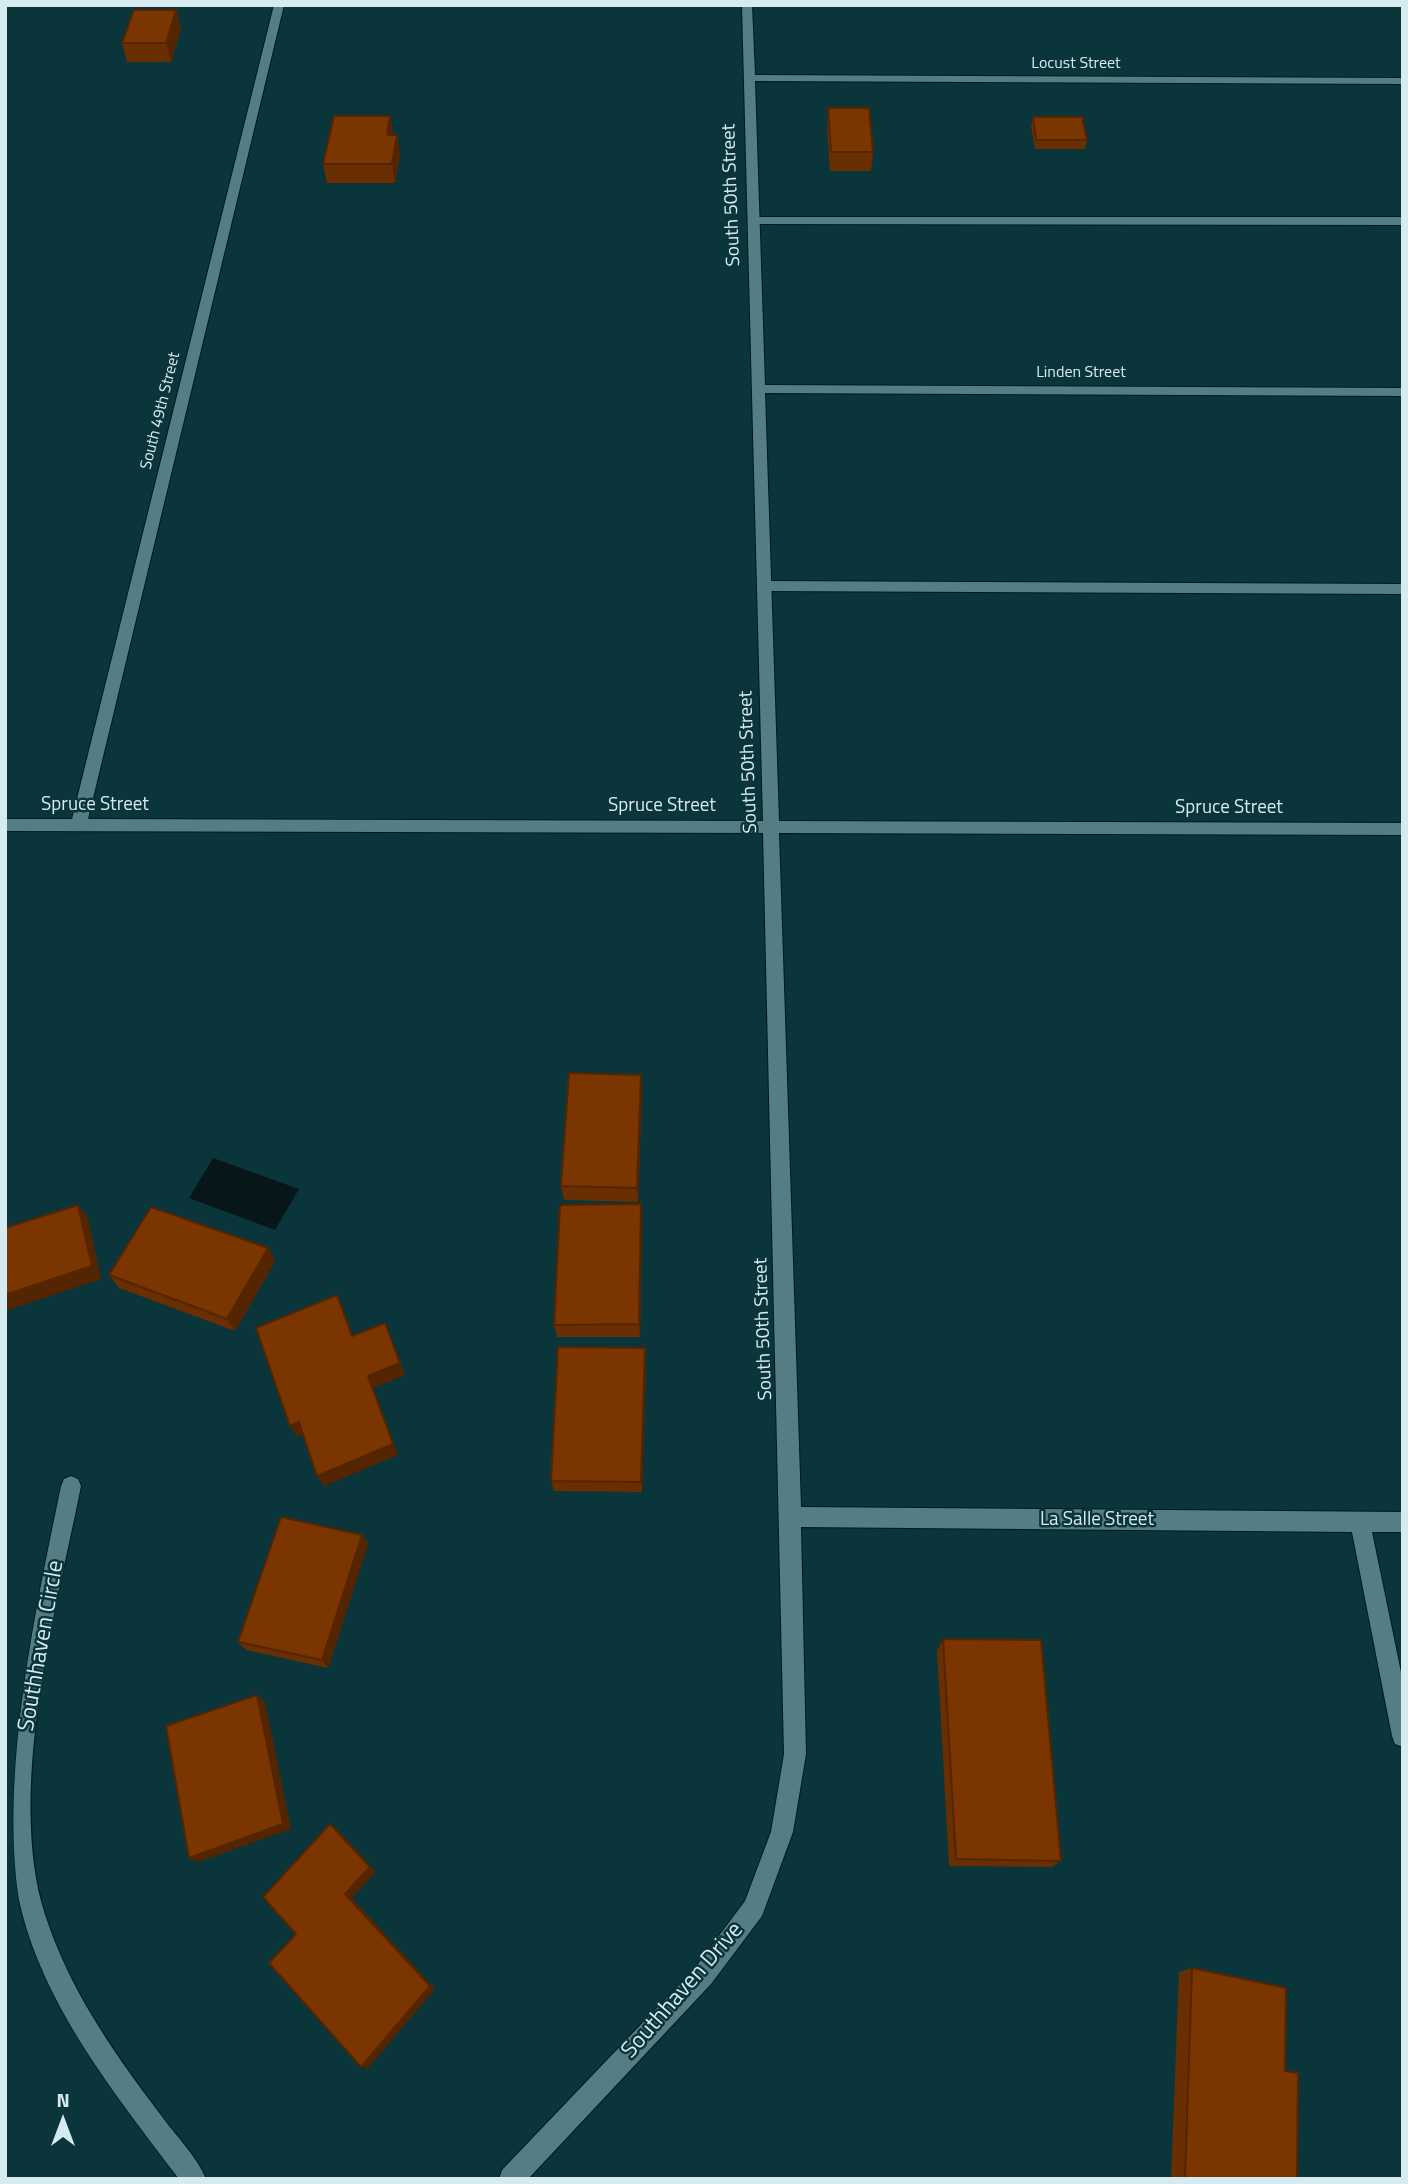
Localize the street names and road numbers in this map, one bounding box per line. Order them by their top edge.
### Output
street label: Locust Street [1031,54,1121,74]
street label: South 50th Street [718,123,746,267]
street label: South 49th Street [137,350,185,472]
street label: Linden Street [1036,363,1126,383]
street label: South 50th Street [735,690,763,834]
street label: Spruce Street [41,794,149,816]
street label: Spruce Street [608,795,716,817]
street label: Spruce Street [1175,797,1283,819]
street label: South 50th Street [750,1257,778,1401]
street label: La Salle Street [1040,1509,1154,1531]
street label: Southhaven Circle [13,1558,71,1734]
street label: Southhaven Drive [616,1917,750,2065]

